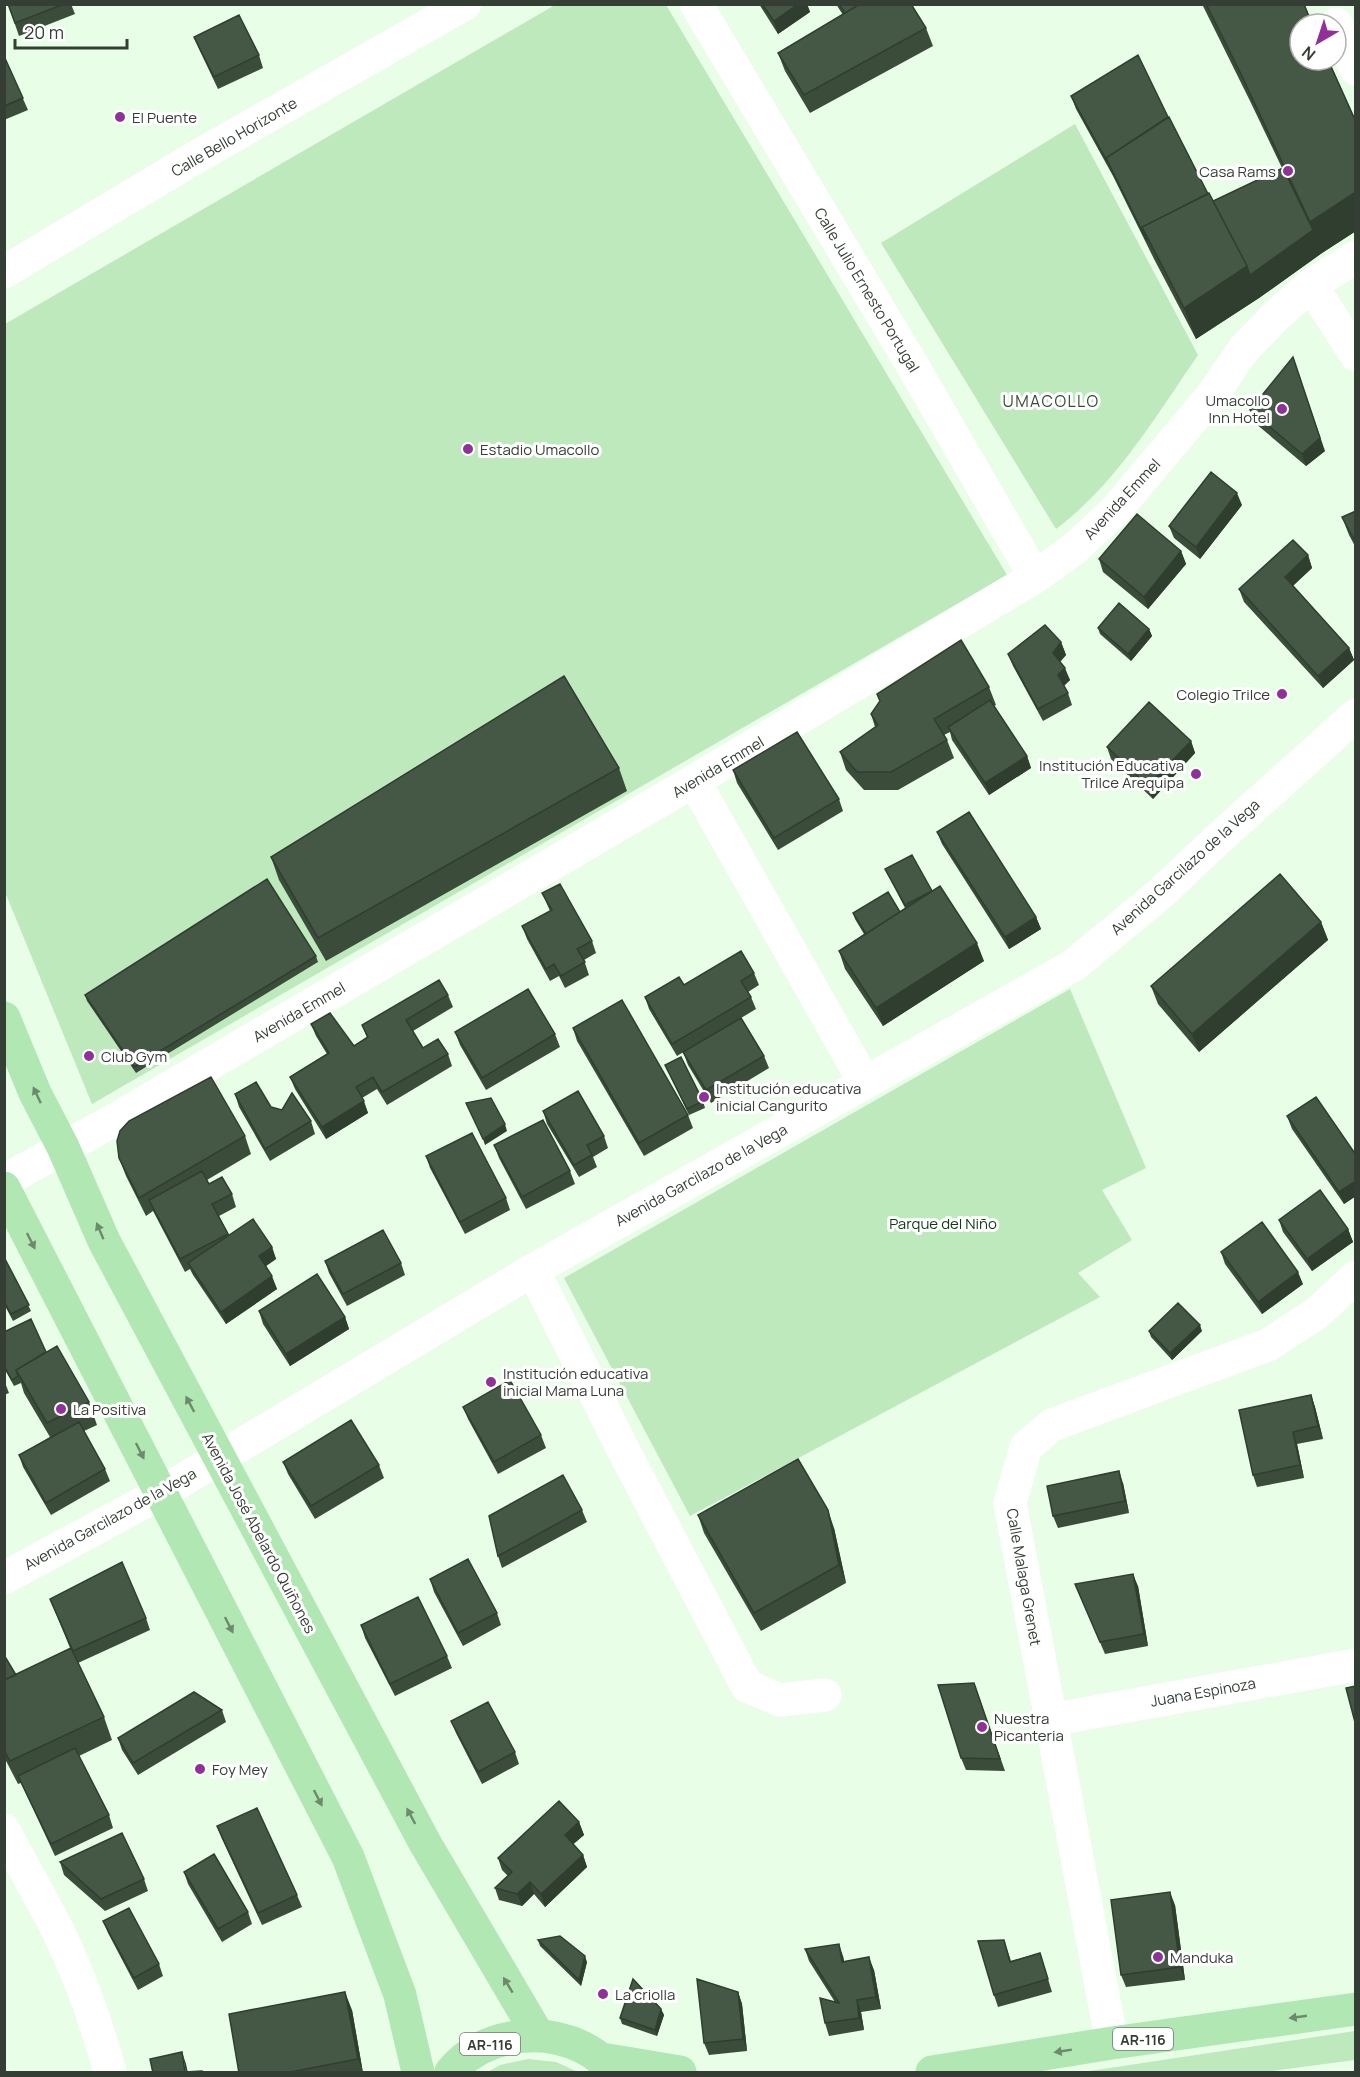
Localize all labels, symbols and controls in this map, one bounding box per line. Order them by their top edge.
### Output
scale bar [15,12,128,50]
north arrow [1288,12,1348,72]
text: 20 m [24,20,64,44]
text: N [1297,41,1320,66]
street label: Calle Bello Horizonte [167,92,301,182]
place label: El Puente [132,107,197,128]
marker: El Puente [113,110,127,124]
place label: Casa Rams [1199,161,1276,182]
marker: Casa Rams [1281,164,1295,178]
street label: Calle Julio Ernesto Portugal [809,204,925,376]
district label: UMACOLLO [1002,390,1100,412]
place label: Umacollo Inn Hotel [1206,390,1270,428]
marker: Umacollo Inn Hotel [1275,402,1289,416]
place label: Estadio Umacollo [480,439,600,460]
marker: Estadio Umacollo [461,442,475,456]
street label: Avenida Emmel [1079,454,1165,544]
place label: Colegio Trilce [1176,684,1270,705]
marker: Colegio Trilce [1275,687,1289,701]
street label: Avenida Emmel [668,731,768,803]
place label: Institución Educativa Trilce Arequipa [1039,755,1184,793]
marker: Institución Educativa Trilce Arequipa [1189,767,1203,781]
street label: Avenida Garcilazo de la Vega [1106,794,1264,940]
street label: Avenida Emmel [249,977,349,1047]
place label: Club Gym [101,1046,167,1067]
marker: Club Gym [82,1049,96,1063]
place label: Institución educativa inicial Cangurito [716,1078,861,1116]
one-way arrow [32,1087,41,1104]
marker: Institución educativa inicial Cangurito [697,1090,711,1104]
street label: Avenida Garcilazo de la Vega [611,1119,791,1231]
park label: Parque del Niño [889,1213,997,1234]
one-way arrow [95,1222,104,1240]
one-way arrow [26,1232,35,1249]
place label: Institución educativa inicial Mama Luna [503,1363,648,1401]
marker: Institución educativa inicial Mama Luna [484,1375,498,1389]
one-way arrow [185,1395,195,1412]
place label: La Positiva [73,1399,146,1420]
marker: La Positiva [54,1402,68,1416]
street label: Avenida José Abelardo Quiñones [197,1429,321,1637]
one-way arrow [135,1443,145,1460]
street label: Avenida Garcilazo de la Vega [20,1463,200,1575]
street label: Calle Malaga Grenet [1002,1507,1046,1647]
one-way arrow [224,1616,233,1633]
street label: Juana Espinoza [1149,1672,1257,1712]
place label: Nuestra Picanteria [994,1708,1064,1746]
marker: Nuestra Picanteria [975,1720,989,1734]
place label: Foy Mey [212,1759,268,1780]
marker: Foy Mey [193,1762,207,1776]
one-way arrow [313,1790,323,1807]
one-way arrow [406,1808,416,1825]
place label: Manduka [1170,1947,1233,1968]
marker: Manduka [1151,1950,1165,1964]
one-way arrow [503,1977,514,1993]
place label: La criolla [615,1984,675,2005]
marker: La criolla [596,1987,610,2001]
one-way arrow [1288,2013,1307,2022]
road number: AR-116 [1113,2028,1173,2050]
road number: AR-116 [460,2033,520,2055]
one-way arrow [1053,2047,1072,2056]

